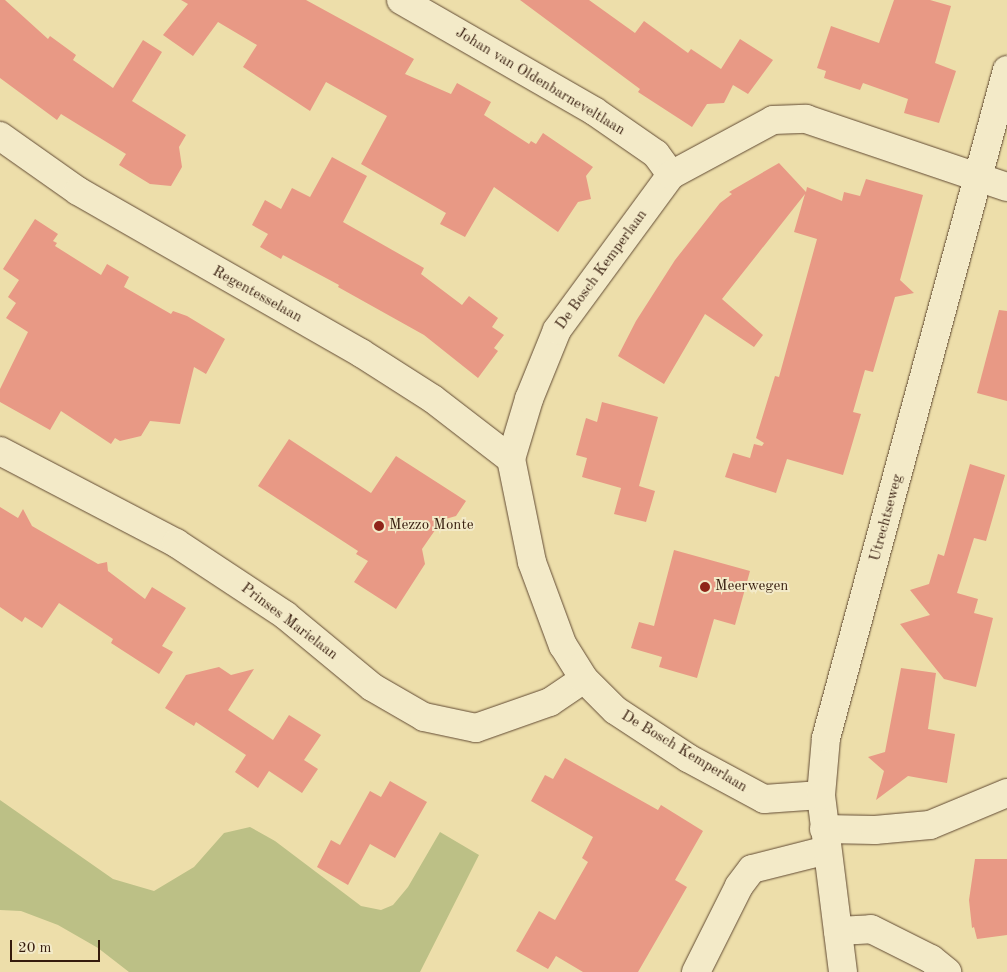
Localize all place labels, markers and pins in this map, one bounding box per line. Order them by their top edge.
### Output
place label: Mezzo Monte [389,517,474,535]
marker: Mezzo Monte [373,520,385,532]
place label: Meerwegen [715,578,788,596]
marker: Meerwegen [699,581,711,593]

